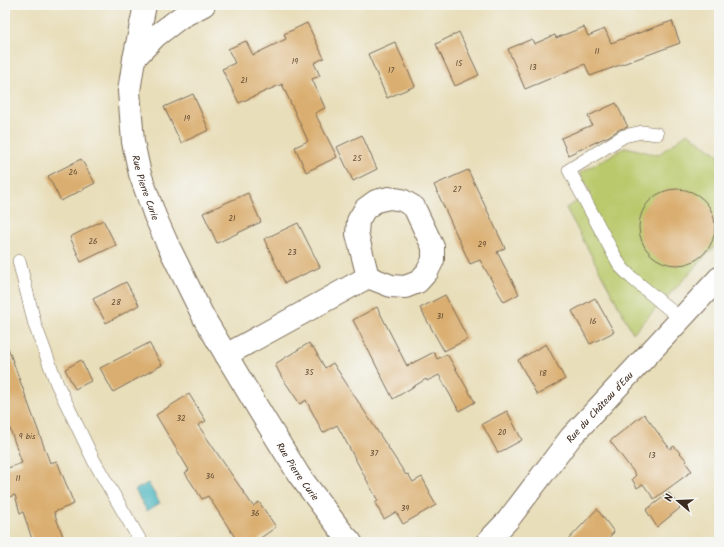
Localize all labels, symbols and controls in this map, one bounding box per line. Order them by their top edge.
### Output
house number: 11 [594,45,600,58]
house number: 19 [292,55,298,68]
house number: 15 [456,57,463,70]
house number: 13 [529,61,537,74]
house number: 17 [388,64,394,77]
house number: 21 [240,74,248,87]
house number: 19 [184,112,190,125]
house number: 25 [353,152,362,165]
street label: Rue Pierre Curie [127,154,163,224]
house number: 24 [68,166,78,179]
house number: 27 [453,183,461,196]
house number: 21 [228,212,236,225]
house number: 26 [88,235,98,248]
house number: 29 [478,238,486,251]
house number: 23 [287,246,297,259]
house number: 28 [111,296,121,309]
house number: 31 [436,310,444,323]
house number: 16 [590,315,596,328]
house number: 35 [305,366,314,379]
house number: 18 [539,367,547,380]
street label: Rue du Château d'Eau [562,368,638,446]
house number: 32 [176,412,186,425]
house number: 20 [498,426,506,439]
house number: 9 bis [19,430,36,443]
street label: Rue Pierre Curie [272,439,323,505]
house number: 37 [370,447,378,460]
house number: 13 [648,449,656,462]
house number: 34 [206,470,215,483]
house number: 11 [15,472,21,485]
north arrow [658,481,698,521]
text: N [660,492,679,504]
house number: 39 [401,502,409,515]
house number: 36 [250,507,260,520]

